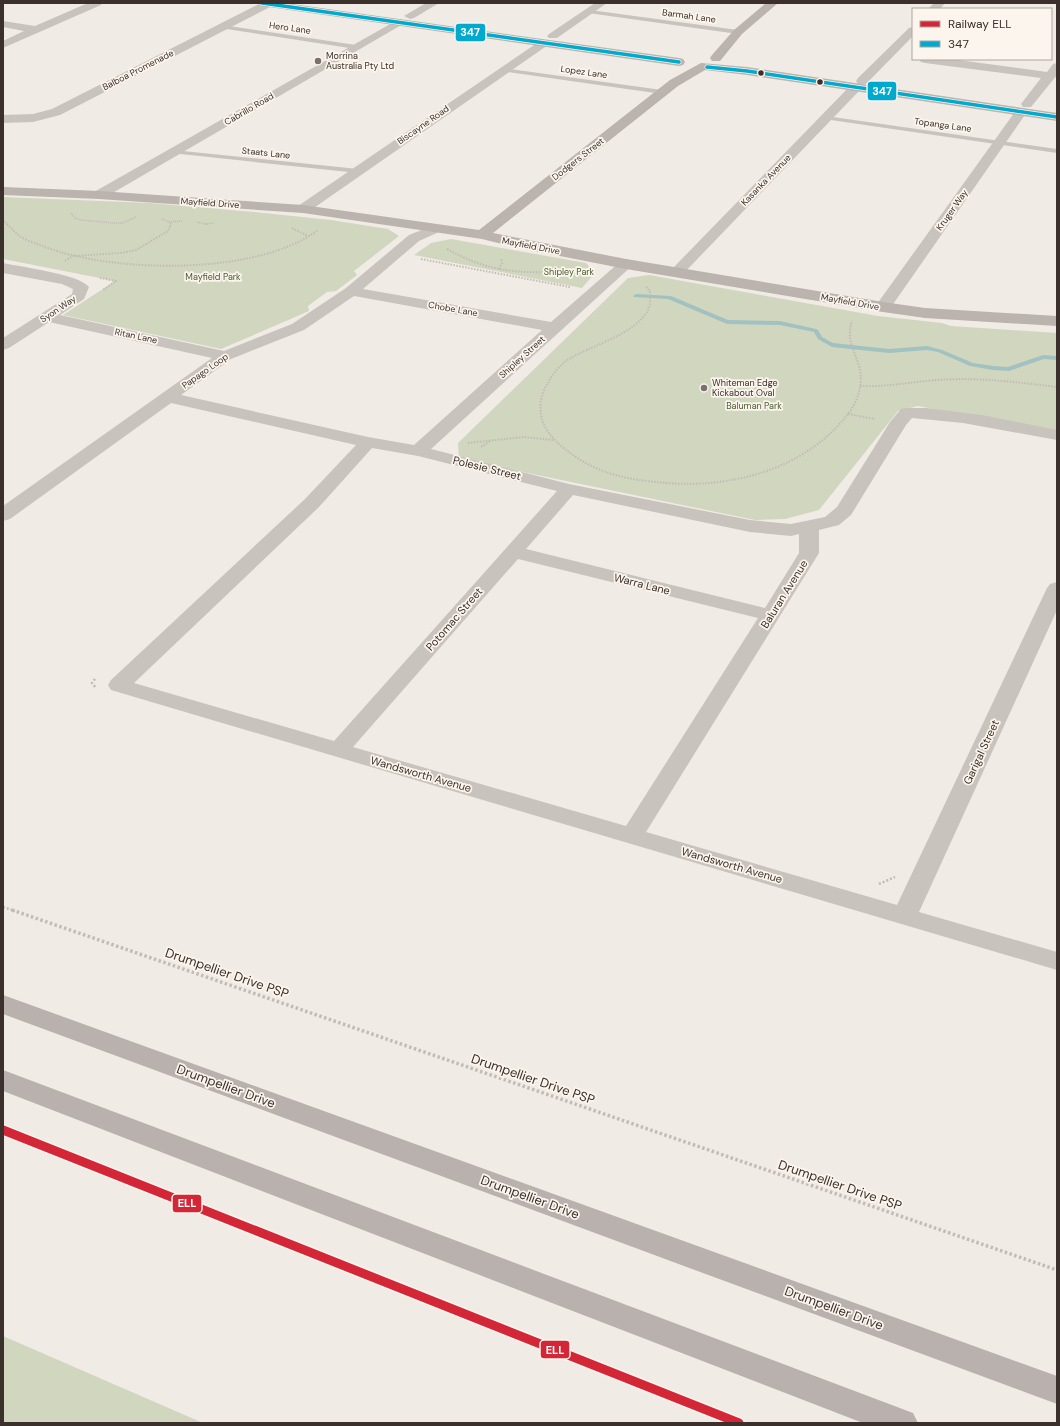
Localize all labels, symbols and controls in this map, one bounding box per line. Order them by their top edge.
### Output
street label: Barmah Lane [661,6,717,26]
legend [912,8,1052,60]
text: Railway ELL [948,16,1012,32]
street label: Hero Lane [268,19,312,37]
line badge: 347 [455,23,486,42]
text: 347 [460,25,480,39]
text: 347 [948,36,969,52]
street label: Balboa Promenade [100,47,176,93]
place label: Morrina Australia Pty Ltd [326,50,394,72]
marker: Morrina Australia Pty Ltd [313,56,323,66]
street label: Lopez Lane [560,63,608,81]
unlabelled marker [756,68,766,78]
unlabelled marker [815,77,825,87]
line badge: 347 [867,81,897,101]
text: 347 [872,84,892,98]
street label: Cabrillo Road [222,90,276,128]
street label: Biscayne Road [395,102,452,147]
street label: Topanga Lane [914,115,972,135]
street label: Dodgers Street [550,135,607,183]
street label: Staats Lane [241,144,291,162]
street label: Kasanka Avenue [738,152,794,208]
street label: Kruger Way [933,187,971,233]
street label: Mayfield Drive [180,195,240,211]
street label: Mayfield Drive [501,234,561,258]
park label: Shipley Park [544,266,595,278]
park label: Mayfield Park [185,271,241,283]
street label: Mayfield Drive [820,291,880,313]
street label: Syon Way [38,293,78,325]
street label: Chobe Lane [427,299,479,319]
street label: Ritan Lane [114,326,158,346]
street label: Shipley Street [496,333,548,381]
street label: Papago Loop [179,350,231,391]
place label: Whiteman Edge Kickabout Oval [712,377,778,399]
marker: Whiteman Edge Kickabout Oval [699,383,709,393]
park label: Baluman Park [726,400,782,412]
street label: Polesie Street [451,453,523,483]
street label: Baluran Avenue [757,557,811,631]
street label: Warra Lane [612,570,672,598]
street label: Potomac Street [423,585,485,653]
street label: Garigal Street [960,717,1002,787]
street label: Wandsworth Avenue [369,753,473,795]
street label: Wandsworth Avenue [680,844,784,886]
street label: Drumpellier Drive PSP [163,944,292,1002]
street label: Drumpellier Drive PSP [469,1050,598,1108]
street label: Drumpellier Drive [174,1060,278,1112]
street label: Drumpellier Drive PSP [776,1156,905,1214]
street label: Drumpellier Drive [478,1171,582,1223]
line badge: ELL [172,1194,202,1213]
text: ELL [178,1196,196,1210]
street label: Drumpellier Drive [782,1282,886,1334]
line badge: ELL [540,1340,570,1359]
text: ELL [546,1343,564,1357]

